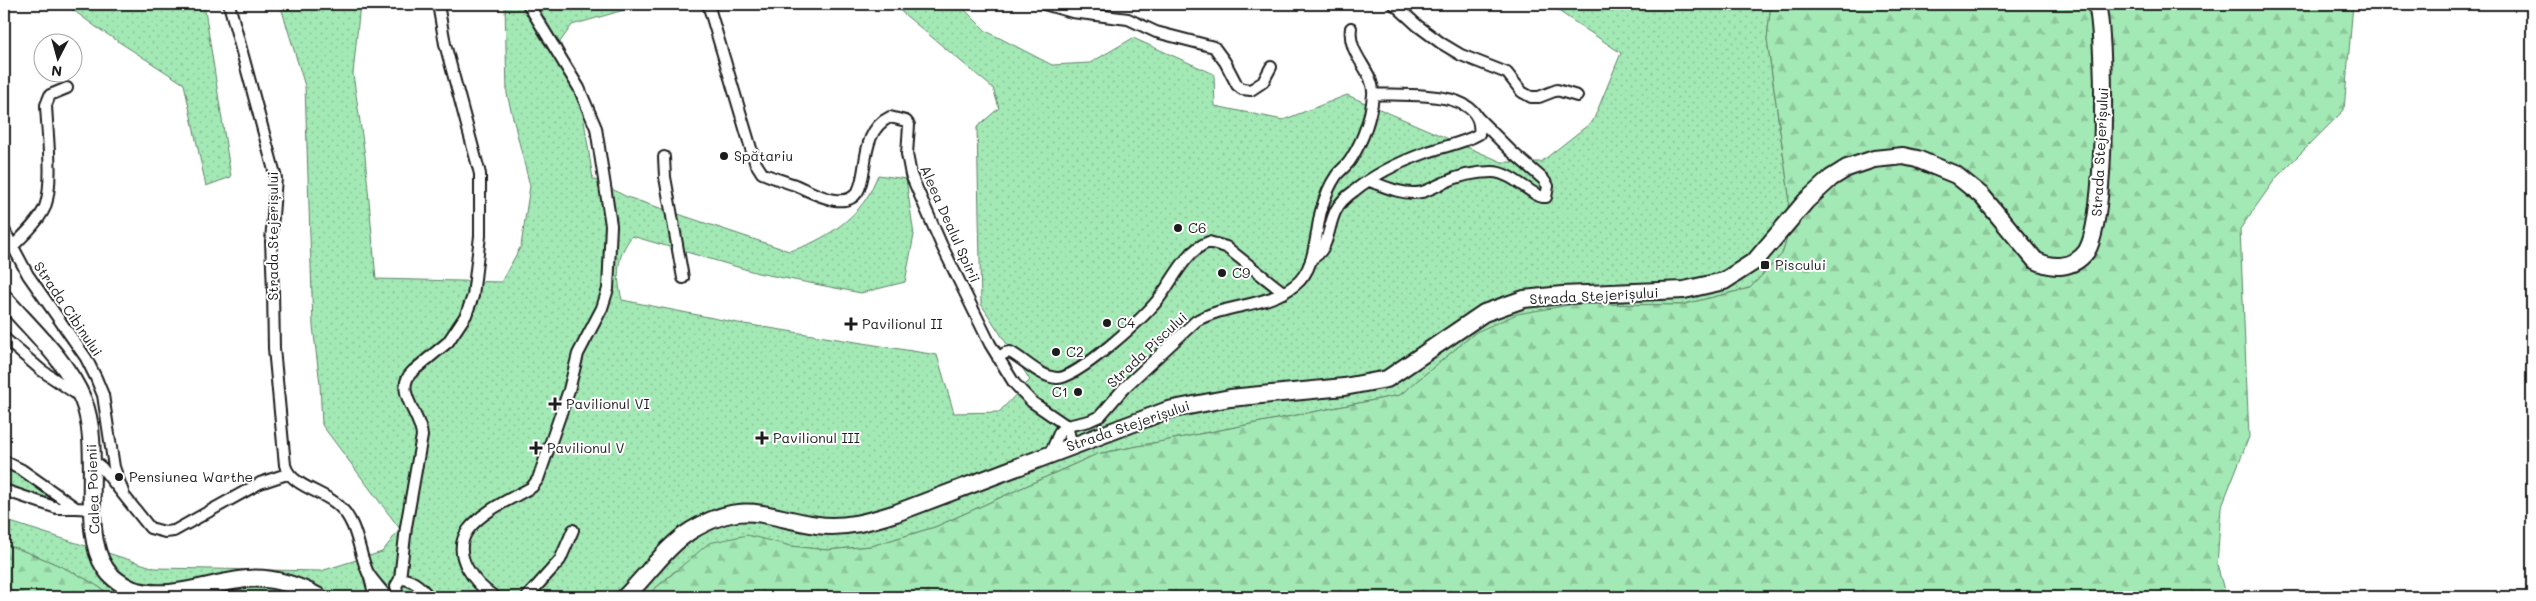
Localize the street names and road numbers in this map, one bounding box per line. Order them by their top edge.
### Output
street label: Strada Stejerișului [2087,87,2112,217]
street label: Aleea Dealul Spirii [916,162,985,285]
street label: Strada Stejerișului [263,171,282,301]
street label: Strada Cibinului [30,258,107,360]
street label: Strada Stejerișului [1529,283,1659,308]
street label: Strada Piscului [1103,308,1191,392]
street label: Strada Stejerișului [1064,396,1192,456]
street label: Calea Poienii [81,444,104,534]

